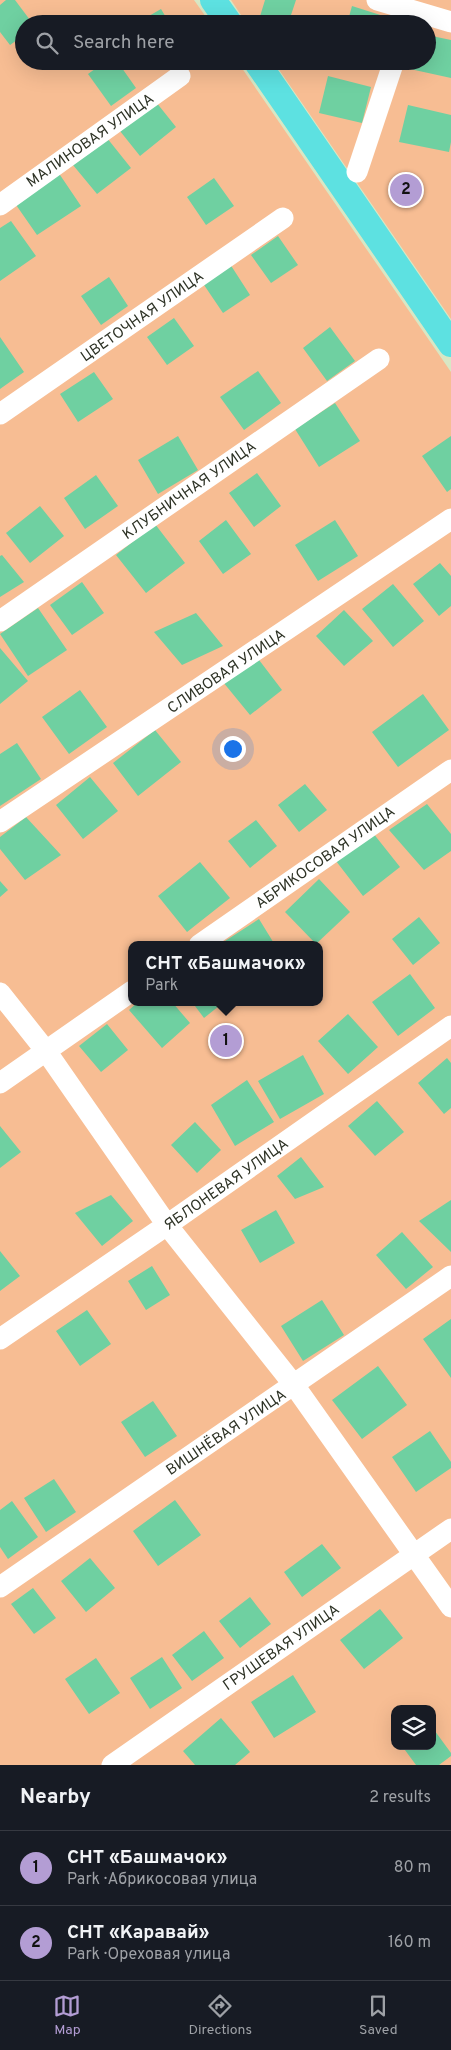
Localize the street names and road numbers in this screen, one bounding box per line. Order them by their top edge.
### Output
street label: МАЛИНОВАЯ УЛИЦА [23,90,158,192]
street label: ЦВЕТОЧНАЯ УЛИЦА [78,268,208,367]
street label: КЛУБНИЧНАЯ УЛИЦА [119,438,260,545]
street label: СЛИВОВАЯ УЛИЦА [164,626,289,719]
street label: АБРИКОСОВАЯ УЛИЦА [252,803,399,914]
street label: ЯБЛОНЕВАЯ УЛИЦА [161,1135,293,1235]
street label: ВИШНЁВАЯ УЛИЦА [163,1385,291,1481]
street label: ГРУШЕВАЯ УЛИЦА [220,1601,344,1696]

